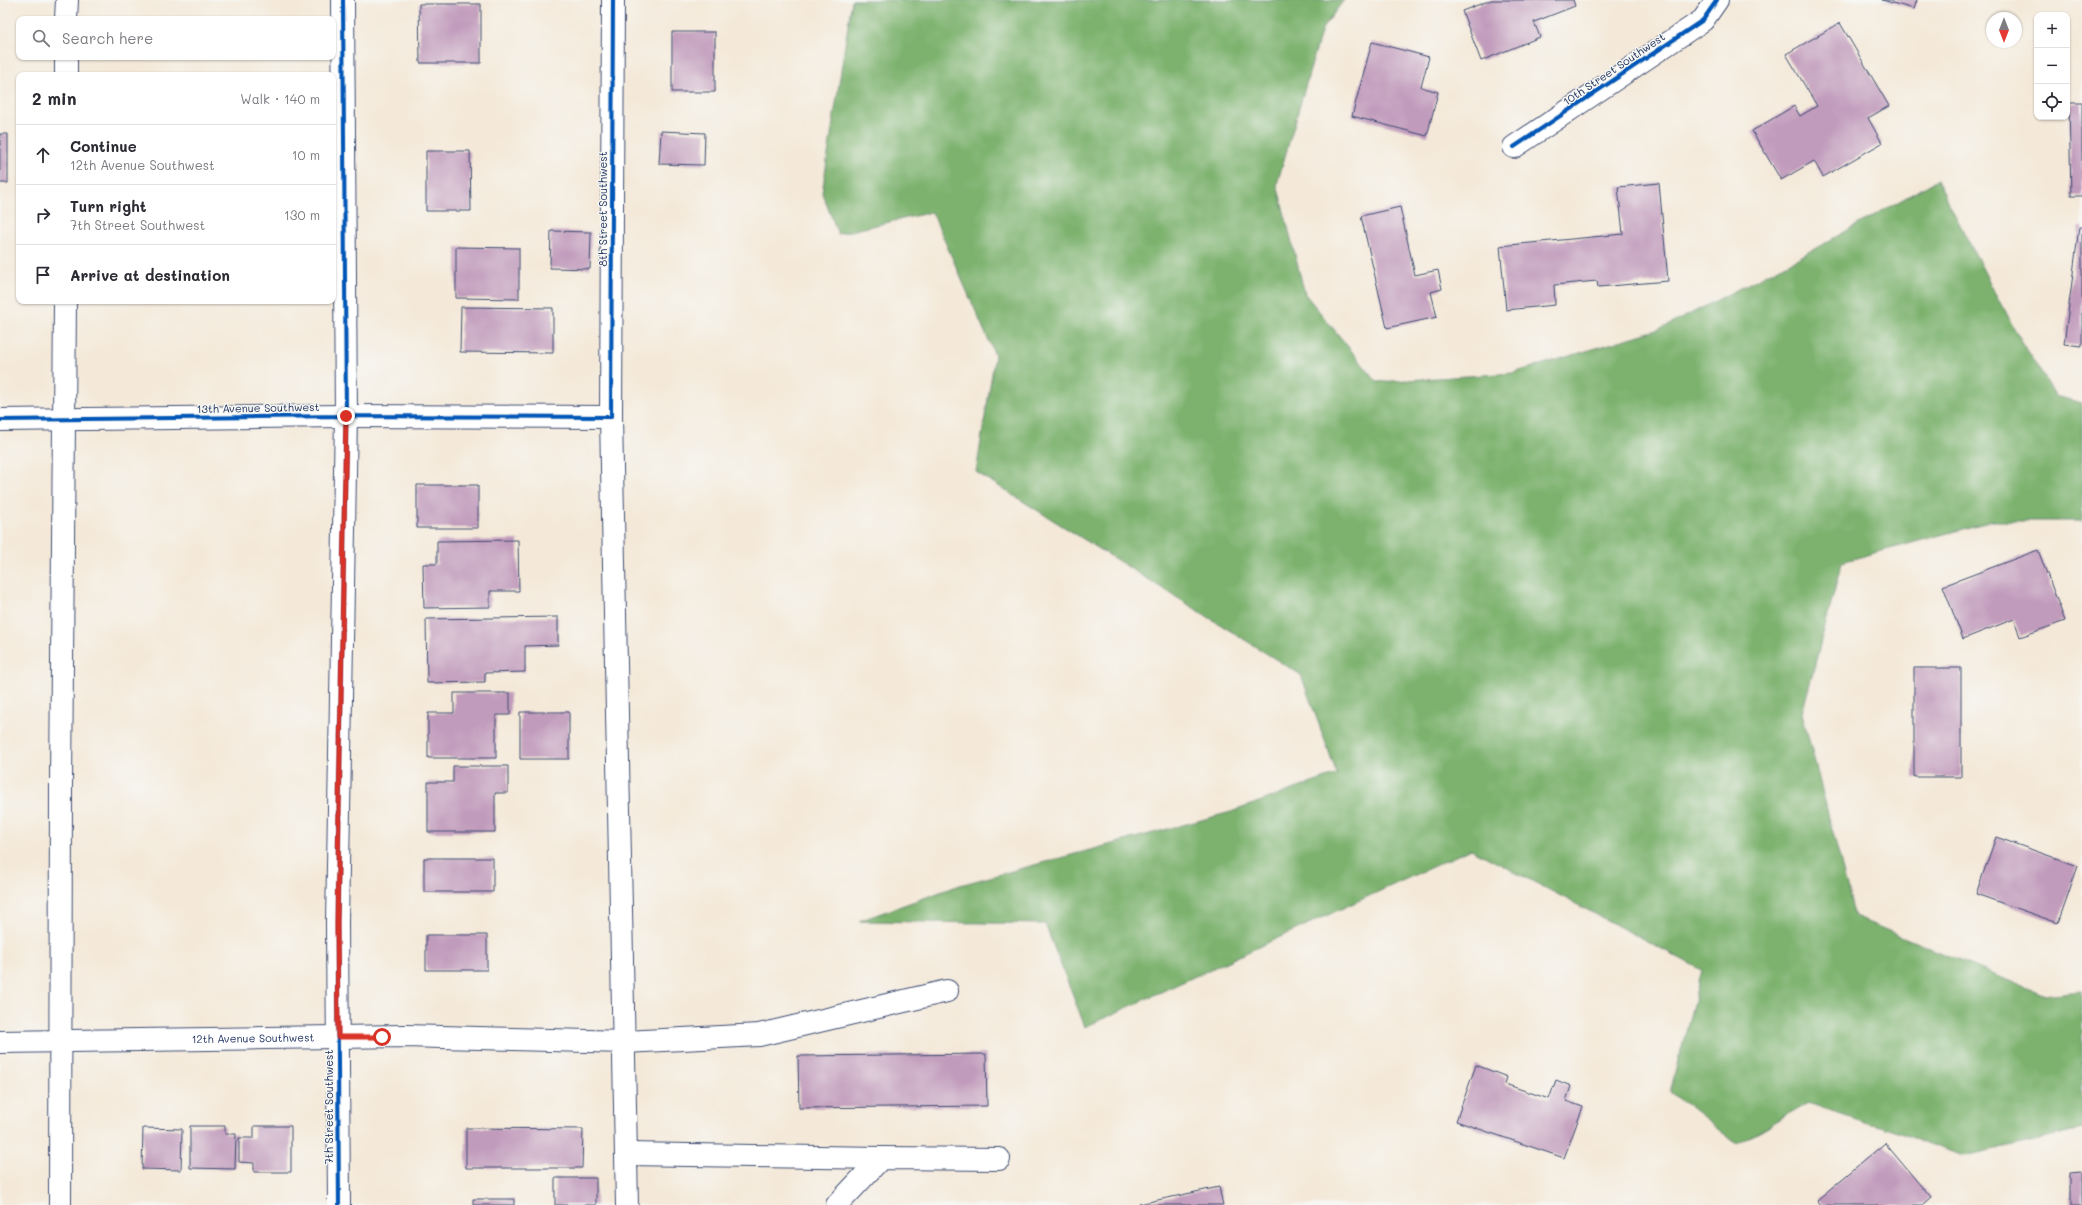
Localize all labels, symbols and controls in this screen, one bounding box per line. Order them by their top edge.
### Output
north arrow [1986,12,2022,48]
map controls [2034,12,2070,120]
button: + [2034,12,2070,48]
search box [16,16,336,60]
icon: search [30,27,52,49]
text: Search here [62,28,153,48]
street label: 10th Street Southwest [1560,29,1668,108]
button: − [2034,48,2070,84]
button: locate [2034,84,2070,120]
text: 2 min [32,87,77,109]
text: Walk · 140 m [240,90,320,107]
text: Continue [70,136,137,156]
icon: ahead [32,144,54,166]
text: 10 m [292,146,320,163]
street label: 8th Street Southwest [595,151,610,267]
text: 12th Avenue Southwest [70,156,215,173]
text: Turn right [70,196,147,216]
icon: right [32,204,54,226]
text: 130 m [284,206,320,223]
text: 7th Street Southwest [70,216,205,233]
icon: arrive [32,264,54,286]
text: Arrive at destination [70,265,230,285]
street label: 13th Avenue Southwest [196,399,320,416]
route end [337,407,355,425]
route start [373,1028,391,1046]
street label: 12th Avenue Southwest [192,1029,315,1046]
street label: 7th Street Southwest [321,1050,336,1164]

